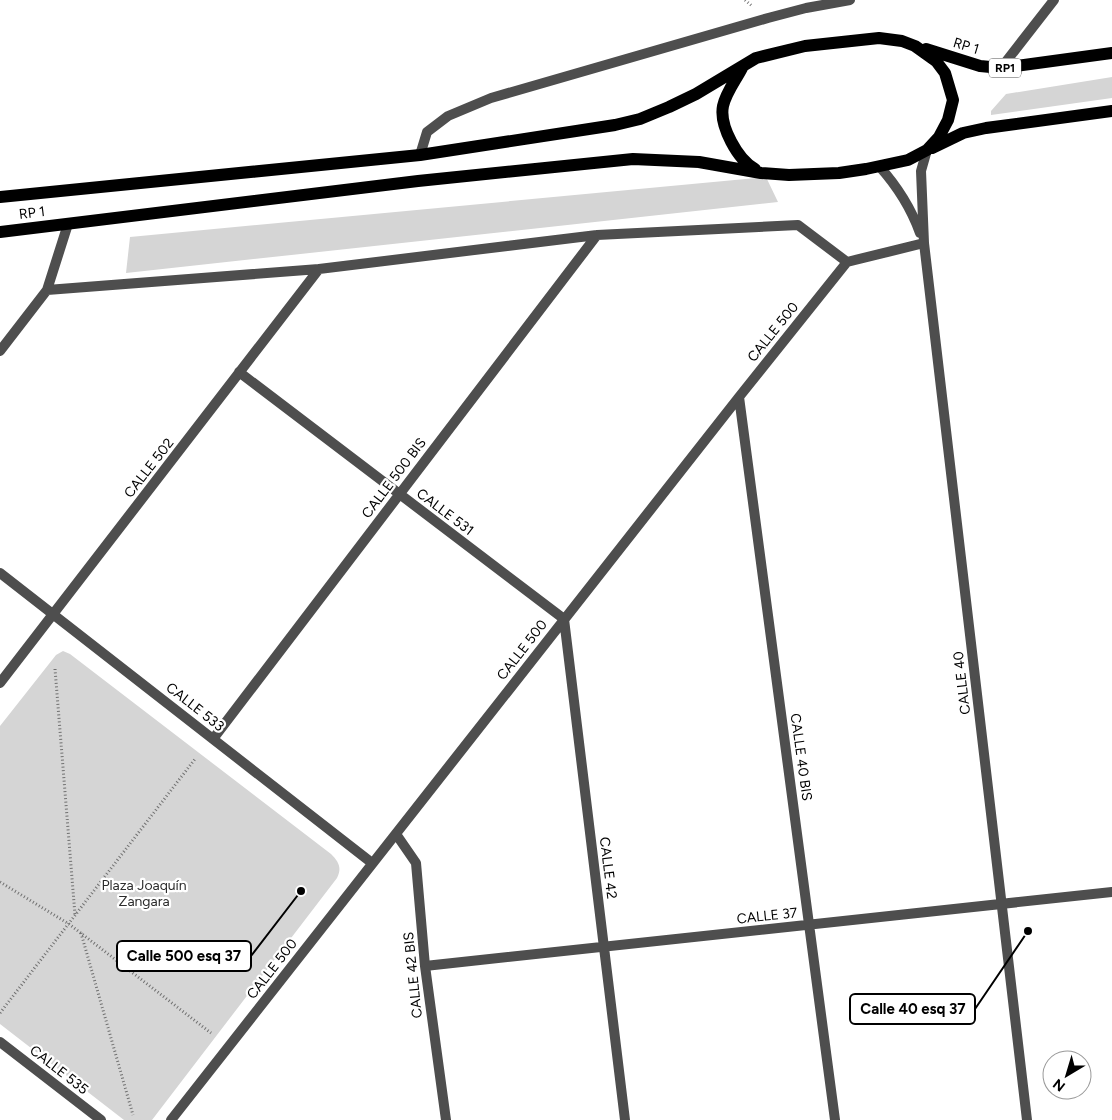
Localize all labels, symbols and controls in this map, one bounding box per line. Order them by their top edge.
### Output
street label: RP 1 [951,34,981,58]
road number: RP1 [989,58,1021,78]
street label: RP 1 [18,203,46,223]
street label: CALLE 500 [744,299,802,365]
street label: CALLE 500 BIS [358,434,430,522]
street label: CALLE 502 [121,435,177,501]
street label: CALLE 531 [413,485,477,539]
street label: CALLE 500 [493,616,551,684]
street label: CALLE 40 [950,650,974,716]
street label: CALLE 533 [163,679,227,735]
street label: CALLE 40 BIS [786,712,816,802]
street label: CALLE 42 [596,836,620,900]
park label: Plaza Joaquín Zangara [101,877,187,910]
street label: CALLE 37 [736,904,799,928]
street label: CALLE 42 BIS [400,931,426,1019]
street label: CALLE 500 [243,935,301,1003]
callout: Calle 500 esq 37 [117,941,251,971]
text: Calle 500 esq 37 [127,947,241,965]
callout: Calle 40 esq 37 [850,994,975,1024]
text: Calle 40 esq 37 [860,1000,966,1018]
street label: CALLE 535 [26,1042,92,1098]
north arrow [1042,1050,1092,1100]
text: N [1050,1075,1069,1095]

